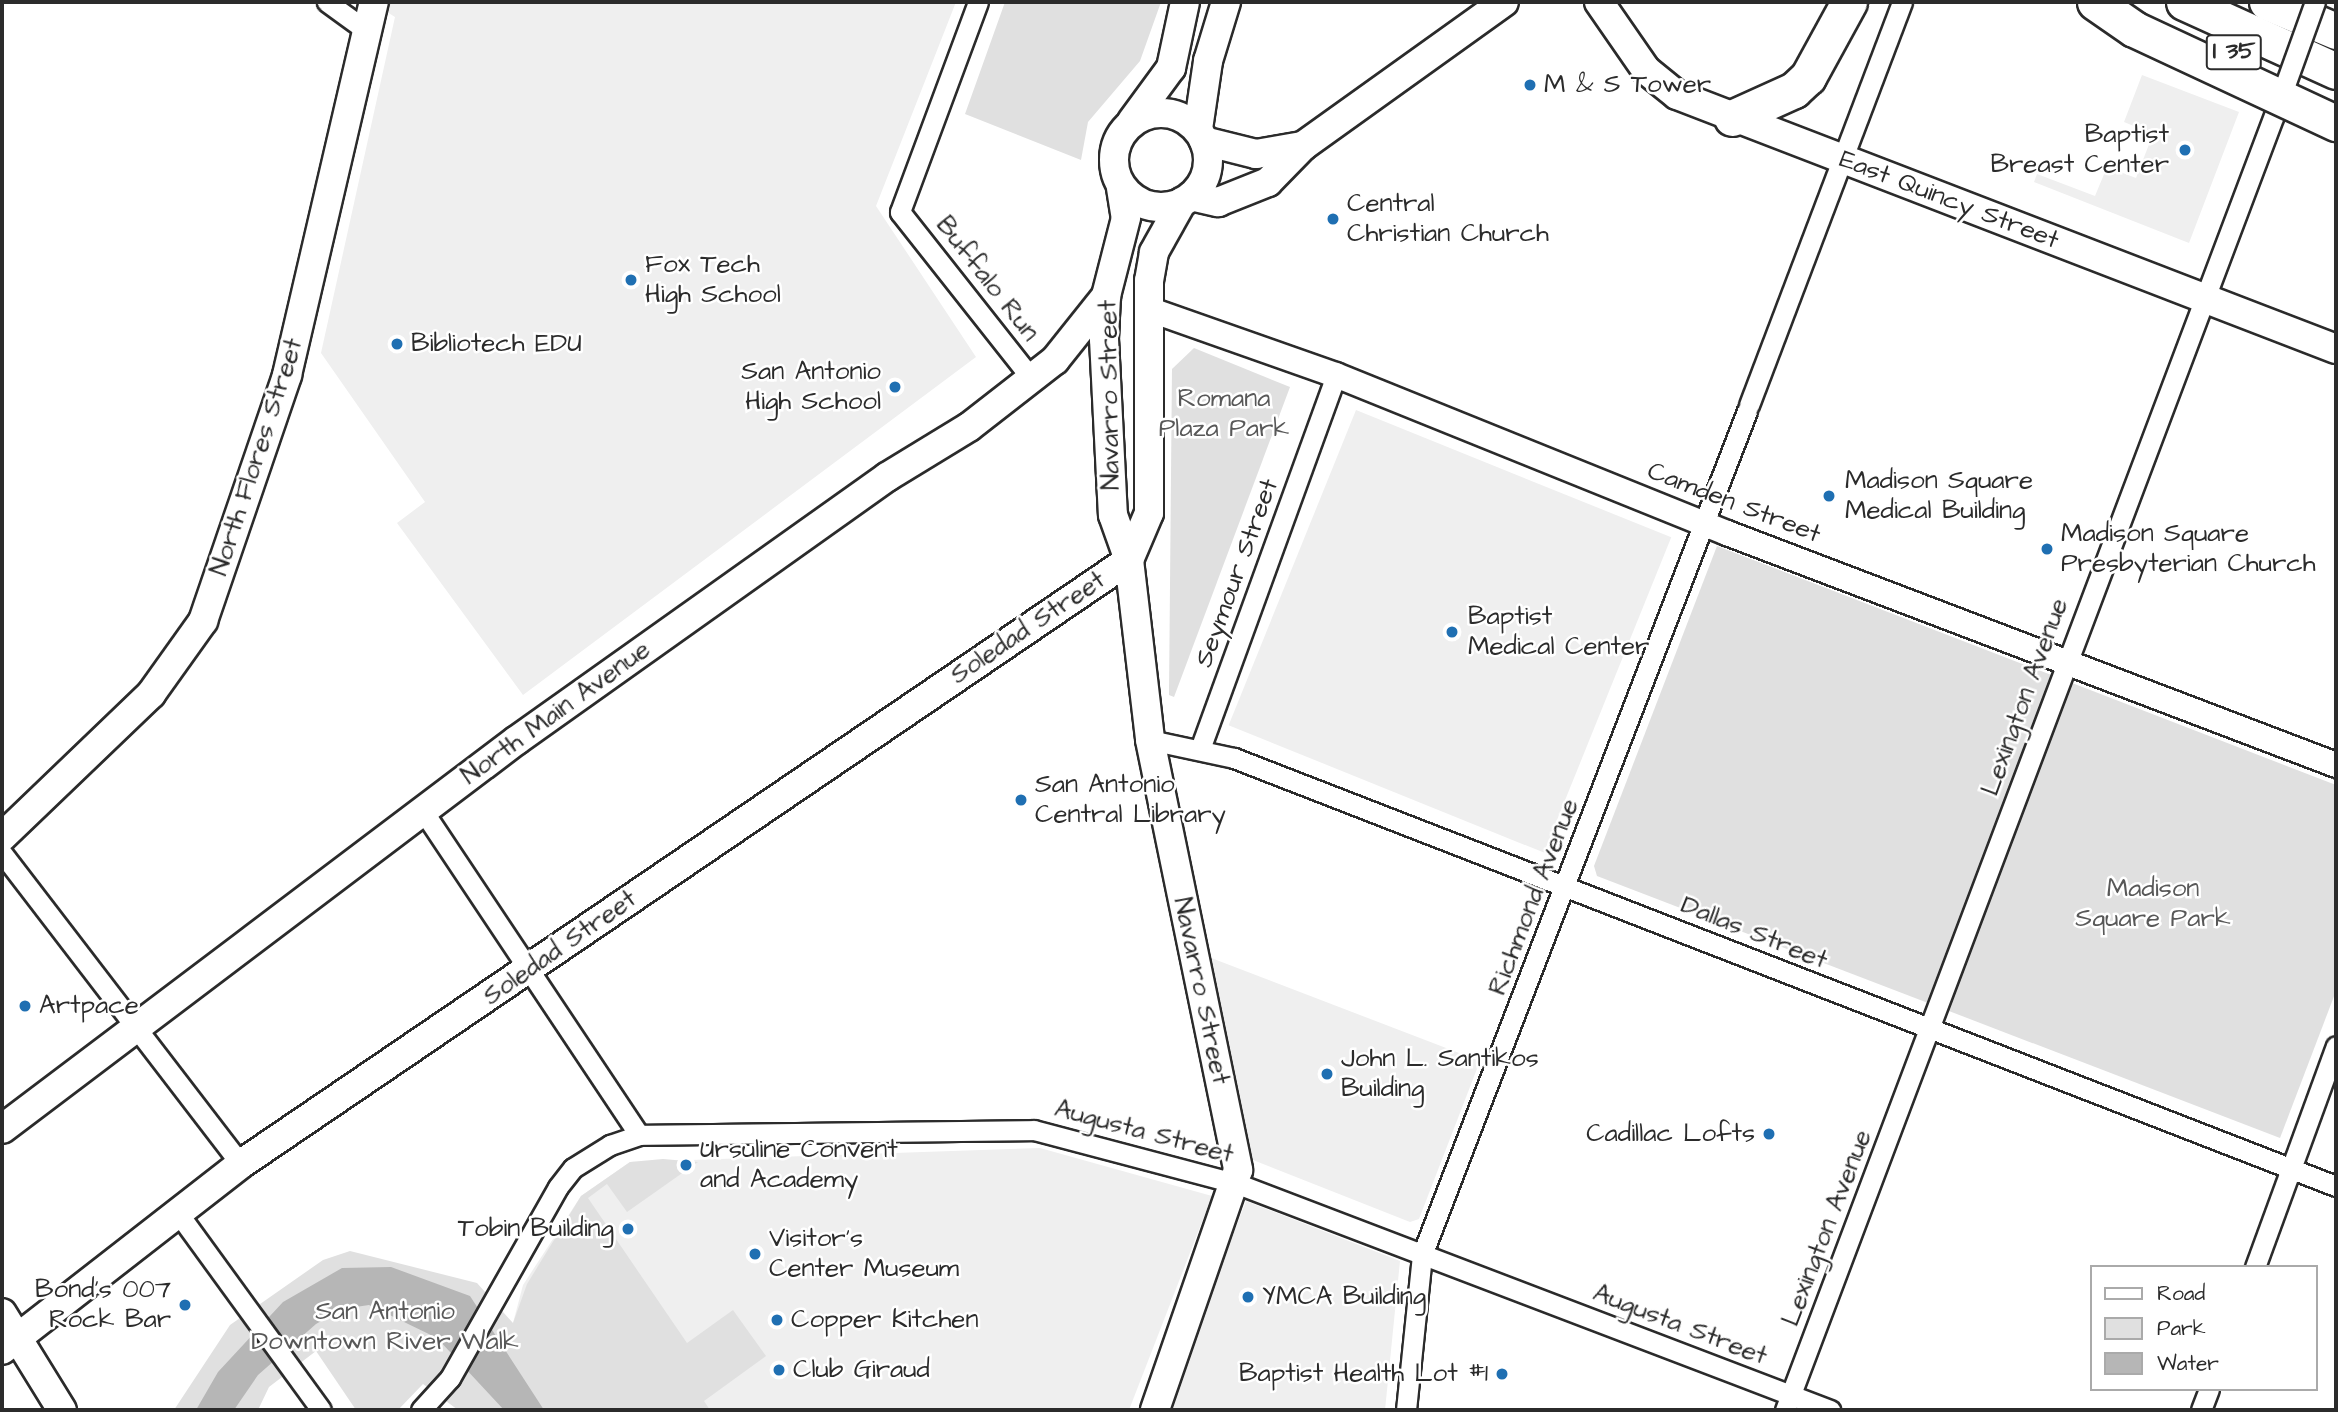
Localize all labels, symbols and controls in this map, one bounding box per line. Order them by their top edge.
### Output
road number: I 35 [2204,32,2264,72]
place label: M & S Tower [1544,69,1711,101]
marker: M & S Tower [1522,77,1538,93]
place label: Baptist Breast Center [1991,119,2169,180]
marker: Baptist Breast Center [2175,140,2195,160]
street label: East Quincy Street [1835,144,2063,256]
place label: Central Christian Church [1347,188,1549,249]
street label: Buffalo Run [929,210,1045,348]
marker: Central Christian Church [1325,211,1341,227]
place label: Fox Tech High School [645,249,781,310]
marker: Fox Tech High School [623,272,639,288]
street label: Navarro Street [1093,300,1127,490]
place label: Bibliotech EDU [411,328,582,360]
street label: North Flores Street [204,334,310,580]
marker: Bibliotech EDU [389,336,405,352]
place label: San Antonio High School [741,356,881,418]
marker: San Antonio High School [887,379,903,395]
park label: Romana Plaza Park [1159,383,1289,444]
street label: Camden Street [1643,456,1825,550]
place label: Madison Square Medical Building [1845,465,2033,526]
street label: Seymour Street [1188,475,1286,671]
marker: Madison Square Medical Building [1819,486,1839,506]
place label: Madison Square Presbyterian Church [2061,518,2316,580]
marker: Madison Square Presbyterian Church [2039,541,2055,557]
street label: Soledad Street [945,565,1111,691]
street label: Lexington Avenue [1975,594,2075,800]
place label: Baptist Medical Center [1468,601,1649,662]
marker: Baptist Medical Center [1442,622,1462,642]
street label: North Main Avenue [456,634,656,792]
place label: San Antonio Central Library [1035,769,1226,830]
marker: San Antonio Central Library [1013,792,1029,808]
street label: Richmond Avenue [1482,794,1586,1000]
park label: Madison Square Park [2075,873,2231,934]
street label: Soledad Street [477,884,643,1012]
street label: Dallas Street [1676,889,1832,977]
street label: Navarro Street [1166,895,1236,1087]
place label: Artpace [39,990,139,1022]
marker: Artpace [17,998,33,1014]
place label: John L. Santikos Building [1341,1043,1539,1104]
marker: John L. Santikos Building [1319,1066,1335,1082]
street label: Augusta Street [1051,1093,1237,1171]
place label: Cadillac Lofts [1586,1118,1755,1150]
street label: Lexington Avenue [1775,1125,1879,1331]
marker: Cadillac Lofts [1761,1126,1777,1142]
place label: Ursuline Convent and Academy [700,1134,898,1196]
marker: Ursuline Convent and Academy [678,1157,694,1173]
place label: Tobin Building [458,1213,614,1245]
marker: Tobin Building [620,1221,636,1237]
place label: Visitor's Center Museum [769,1223,959,1284]
marker: Visitor's Center Museum [747,1246,763,1262]
legend [2090,1265,2317,1391]
place label: Bond’s 007 Rock Bar [35,1274,171,1336]
street label: Augusta Street [1589,1277,1771,1373]
text: Road [2157,1279,2205,1308]
place label: YMCA Building [1262,1281,1426,1313]
marker: YMCA Building [1240,1289,1256,1305]
park label: San Antonio Downtown River Walk [251,1296,519,1358]
marker: Bond’s 007 Rock Bar [177,1297,193,1313]
place label: Copper Kitchen [791,1304,978,1336]
marker: Copper Kitchen [769,1312,785,1328]
text: Park [2157,1314,2206,1343]
text: Water [2157,1349,2219,1378]
place label: Club Giraud [793,1354,930,1386]
place label: Baptist Health Lot #1 [1239,1358,1488,1390]
marker: Club Giraud [771,1362,787,1378]
marker: Baptist Health Lot #1 [1494,1366,1510,1382]

